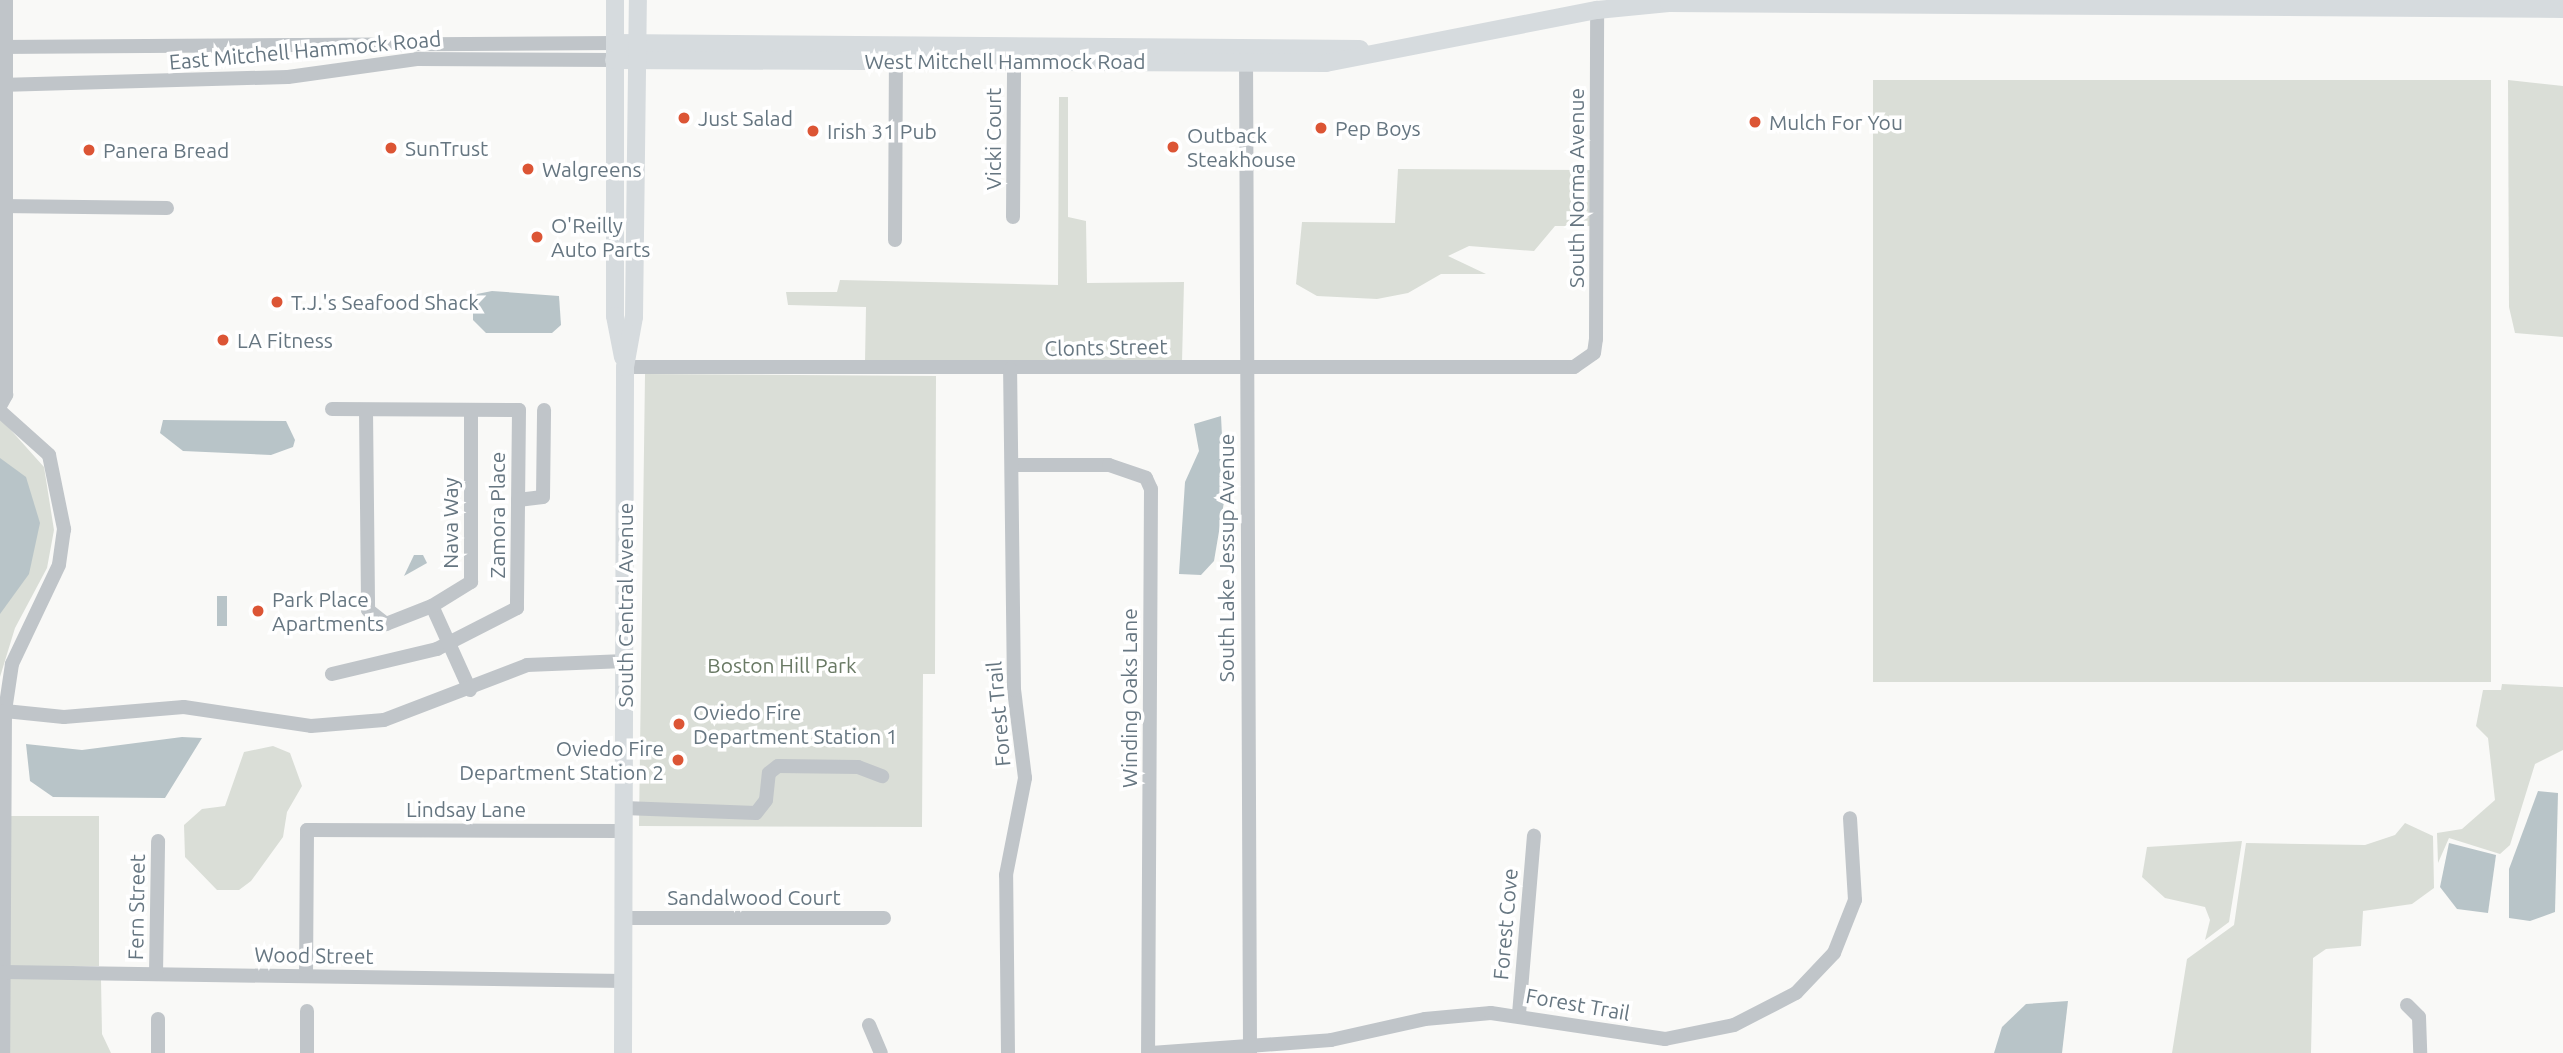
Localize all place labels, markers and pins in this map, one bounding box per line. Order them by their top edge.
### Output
place label: Just Salad [698,105,793,131]
place label: Mulch For You [1769,109,1903,135]
marker: Just Salad [676,110,692,126]
marker: Mulch For You [1747,114,1763,130]
place label: Pep Boys [1335,115,1421,141]
place label: Irish 31 Pub [827,118,937,144]
marker: Pep Boys [1313,120,1329,136]
place label: Outback Steakhouse [1187,122,1296,172]
marker: Irish 31 Pub [805,123,821,139]
place label: SunTrust [405,135,488,161]
place label: Panera Bread [103,137,229,163]
marker: Outback Steakhouse [1165,139,1181,155]
marker: SunTrust [383,140,399,156]
marker: Panera Bread [81,142,97,158]
place label: Walgreens [542,156,642,182]
marker: Walgreens [520,161,536,177]
place label: O'Reilly Auto Parts [551,212,650,262]
marker: O'Reilly Auto Parts [529,229,545,245]
place label: T.J.'s Seafood Shack [291,289,479,315]
marker: T.J.'s Seafood Shack [269,294,285,310]
place label: LA Fitness [237,327,333,353]
marker: LA Fitness [215,332,231,348]
place label: Park Place Apartments [272,586,384,636]
marker: Park Place Apartments [250,603,266,619]
place label: Oviedo Fire Department Station 1 [693,699,898,749]
marker: Oviedo Fire Department Station 1 [671,716,687,732]
place label: Oviedo Fire Department Station 2 [459,735,664,785]
marker: Oviedo Fire Department Station 2 [670,752,686,768]

